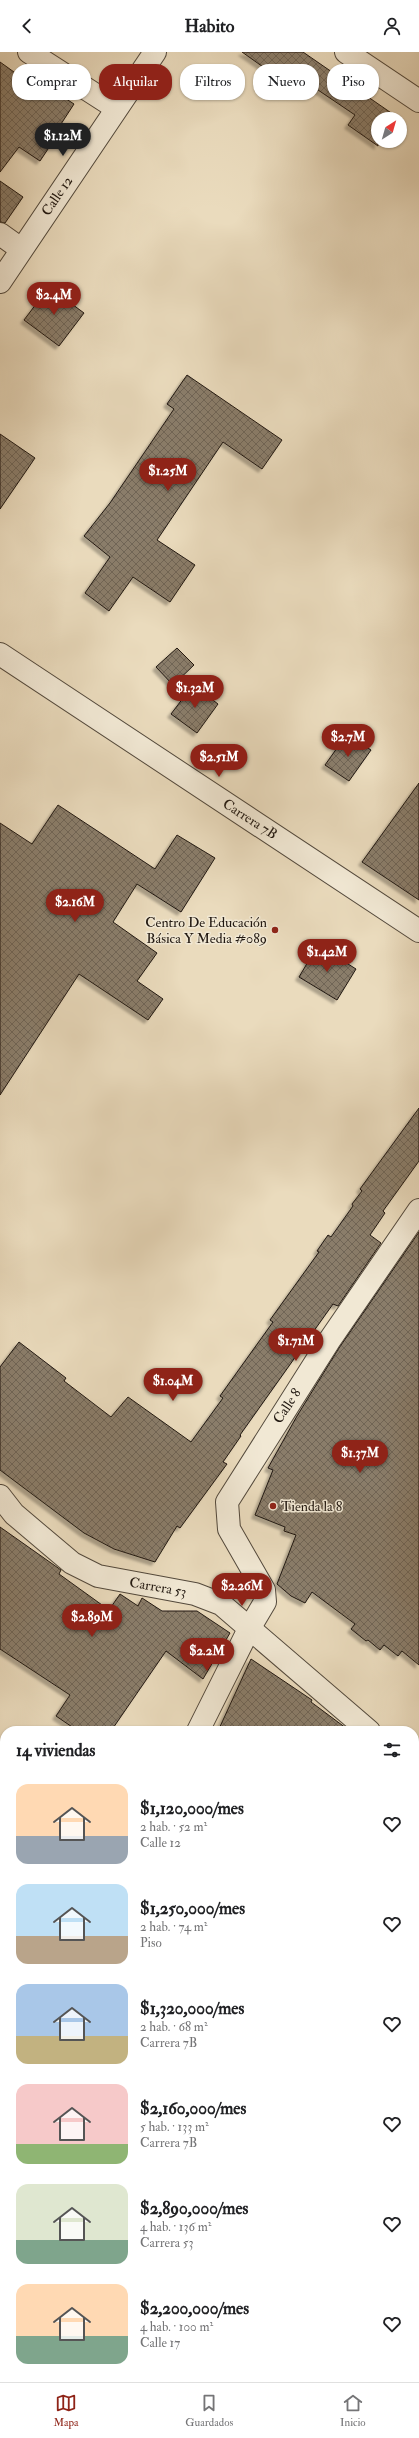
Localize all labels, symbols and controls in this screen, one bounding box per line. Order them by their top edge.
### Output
icon: back [16,15,38,37]
text: Habito [184,15,235,38]
icon: person [381,15,403,37]
chip: Comprar [12,64,91,100]
chip: Alquilar [99,64,172,100]
chip: Filtros [180,64,245,100]
chip: Nuevo [253,64,319,100]
chip: Piso [327,64,379,100]
north arrow [371,112,407,148]
map controls [371,112,407,148]
pin: $1.12M [30,123,96,157]
text: $1.12M [44,128,82,144]
street label: Calle 12 [38,173,76,219]
pin: $2.4M [26,282,82,316]
text: $2.4M [36,287,72,303]
pin: $1.25M [135,458,201,492]
text: $1.25M [148,463,188,479]
pin: $1.32M [162,675,228,709]
text: $1.32M [176,680,214,696]
pin: $2.7M [320,724,376,758]
text: $2.7M [331,729,365,745]
pin: $2.51M [186,744,252,778]
text: $2.51M [199,749,239,765]
street label: Carrera 7B [219,795,281,843]
pin: $2.16M [42,889,108,923]
text: $2.16M [55,894,95,910]
place label: Centro De Educación Básica Y Media #089 [145,914,267,947]
marker: Centro De Educación Básica Y Media #089 [270,925,280,935]
pin: $1.42M [294,939,360,973]
text: $1.42M [307,944,347,960]
pin: $1.71M [263,1328,329,1362]
text: $1.71M [277,1333,315,1349]
pin: $1.04M [140,1368,206,1402]
text: $1.04M [153,1373,193,1389]
street label: Calle 8 [269,1385,305,1427]
pin: $1.37M [327,1440,393,1474]
text: $1.37M [341,1445,379,1461]
place label: Tienda la 8 [281,1498,343,1515]
marker: Tienda la 8 [268,1501,278,1511]
pin: $2.26M [209,1573,275,1607]
street label: Carrera 53 [128,1574,188,1600]
text: $2.26M [221,1578,263,1594]
pin: $2.89M [59,1604,125,1638]
text: $2.89M [71,1609,113,1625]
pin: $2.2M [179,1638,235,1672]
text: $2.2M [189,1643,225,1659]
icon: filters [381,1739,403,1761]
text: 14 viviendas [16,1740,95,1761]
text: $1,120,000/mes [140,1798,244,1819]
icon: home [48,1800,96,1848]
icon: heart [381,1813,403,1835]
text: 2 hab. · 52 m² [140,1819,207,1835]
text: Calle 12 [140,1835,181,1851]
text: $1,250,000/mes [140,1898,245,1919]
icon: home [48,1900,96,1948]
icon: heart [381,1913,403,1935]
text: 2 hab. · 74 m² [140,1919,208,1935]
text: Piso [140,1935,162,1951]
text: $1,320,000/mes [140,1998,244,2019]
icon: home [48,2000,96,2048]
icon: heart [381,2013,403,2035]
text: 2 hab. · 68 m² [140,2019,208,2035]
text: Carrera 7B [140,2035,197,2051]
text: $2,160,000/mes [140,2098,246,2119]
icon: home [48,2100,96,2148]
icon: heart [381,2113,403,2135]
text: 5 hab. · 133 m² [140,2119,209,2135]
text: Carrera 7B [140,2135,197,2151]
text: $2,890,000/mes [140,2198,248,2219]
icon: home [48,2200,96,2248]
icon: heart [381,2213,403,2235]
text: 4 hab. · 136 m² [140,2219,212,2235]
text: Carrera 53 [140,2235,194,2251]
text: $2,200,000/mes [140,2298,249,2319]
icon: home [48,2300,96,2348]
icon: heart [381,2313,403,2335]
text: 4 hab. · 100 m² [140,2319,213,2335]
text: Calle 17 [140,2335,180,2351]
tab: Mapa [53,2392,79,2429]
tab: Guardados [185,2392,233,2429]
tab: Inicio [340,2392,366,2429]

